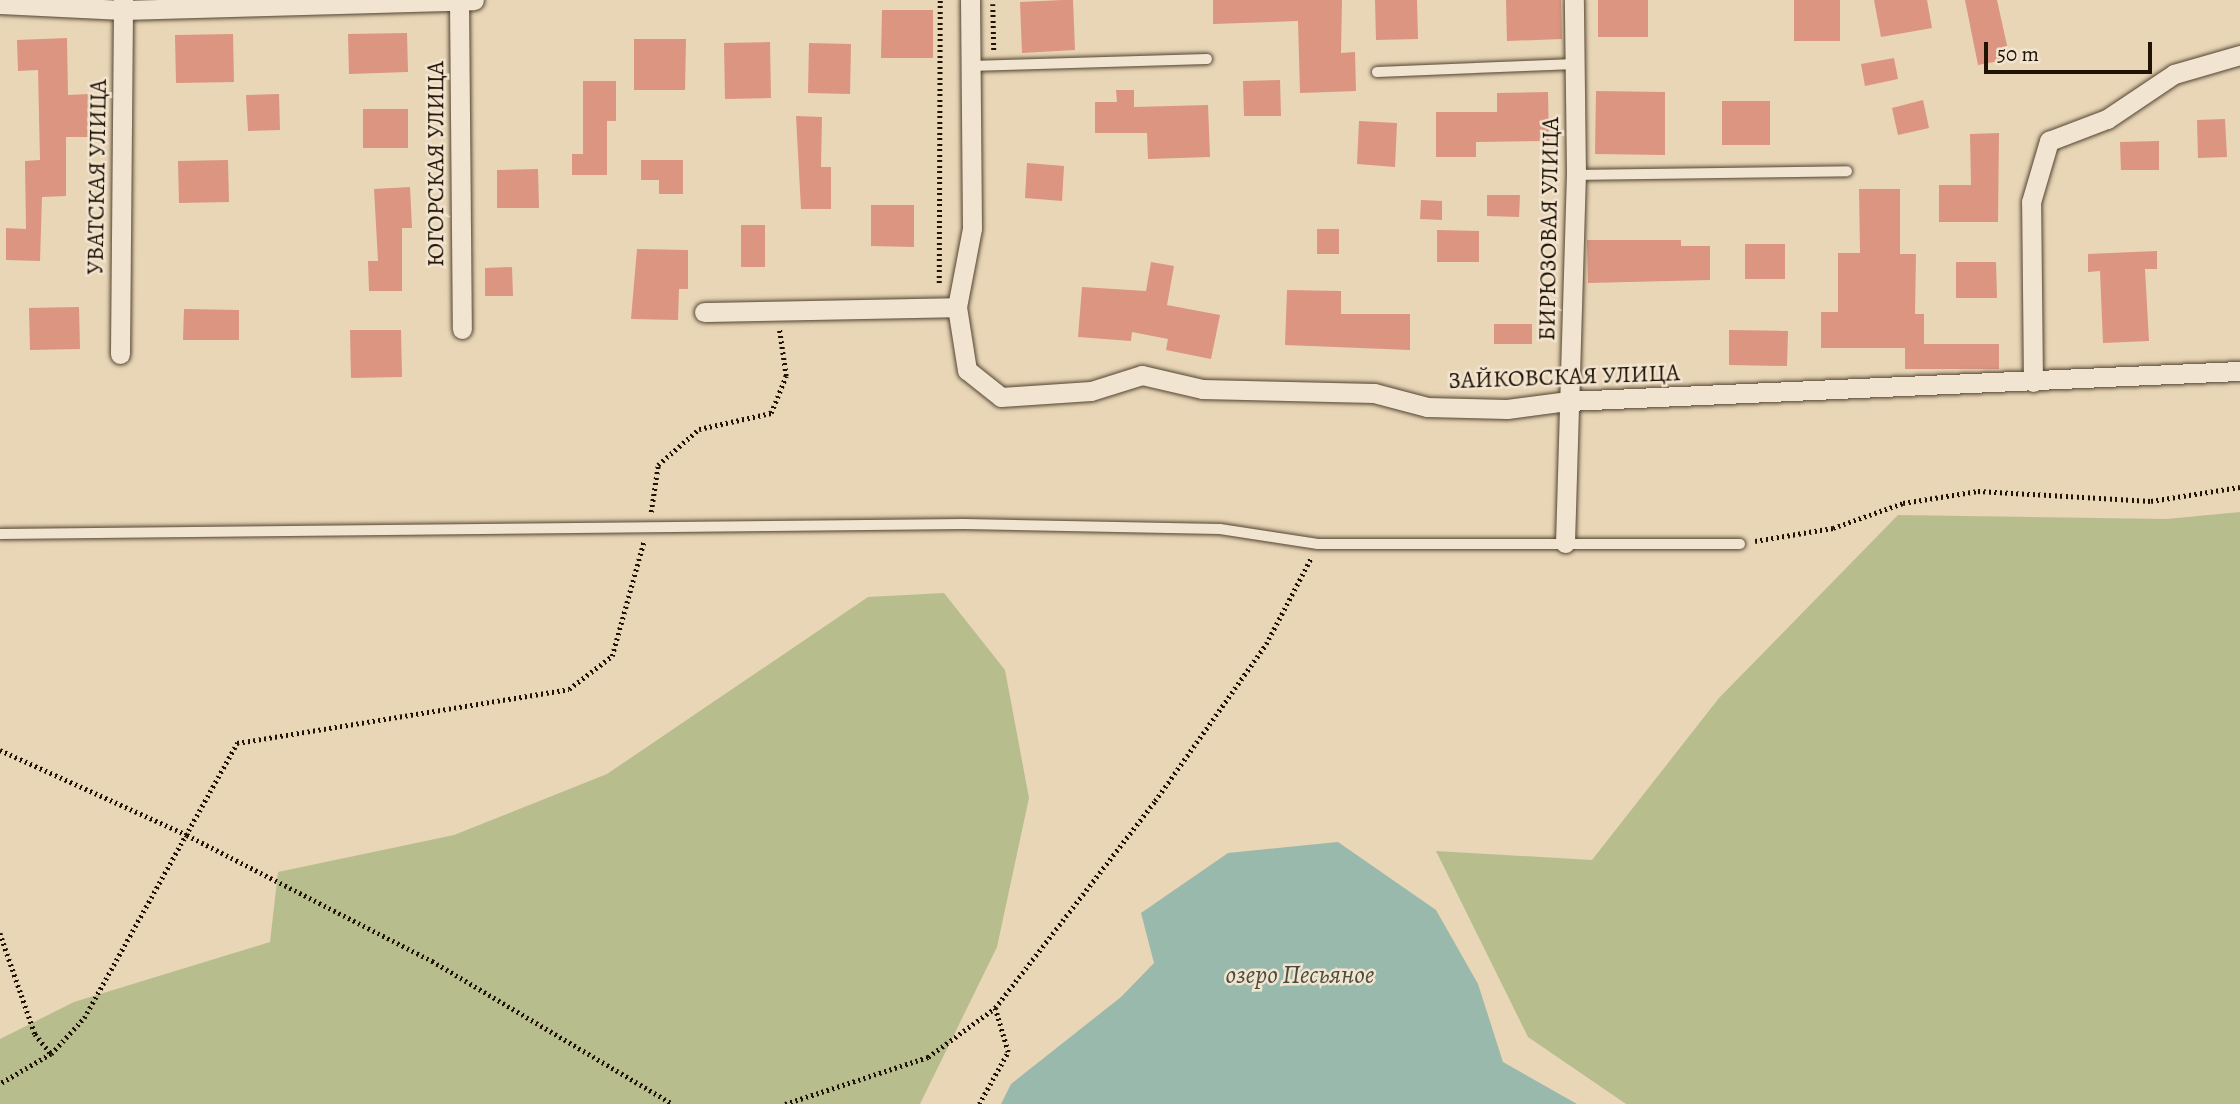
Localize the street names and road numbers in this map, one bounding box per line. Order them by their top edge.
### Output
street label: ЮГОРСКАЯ УЛИЦА [422,61,450,267]
street label: УВАТСКАЯ УЛИЦА [81,79,113,275]
street label: БИРЮЗОВАЯ УЛИЦА [1533,117,1565,341]
street label: ЗАЙКОВСКАЯ УЛИЦА [1448,359,1680,395]

